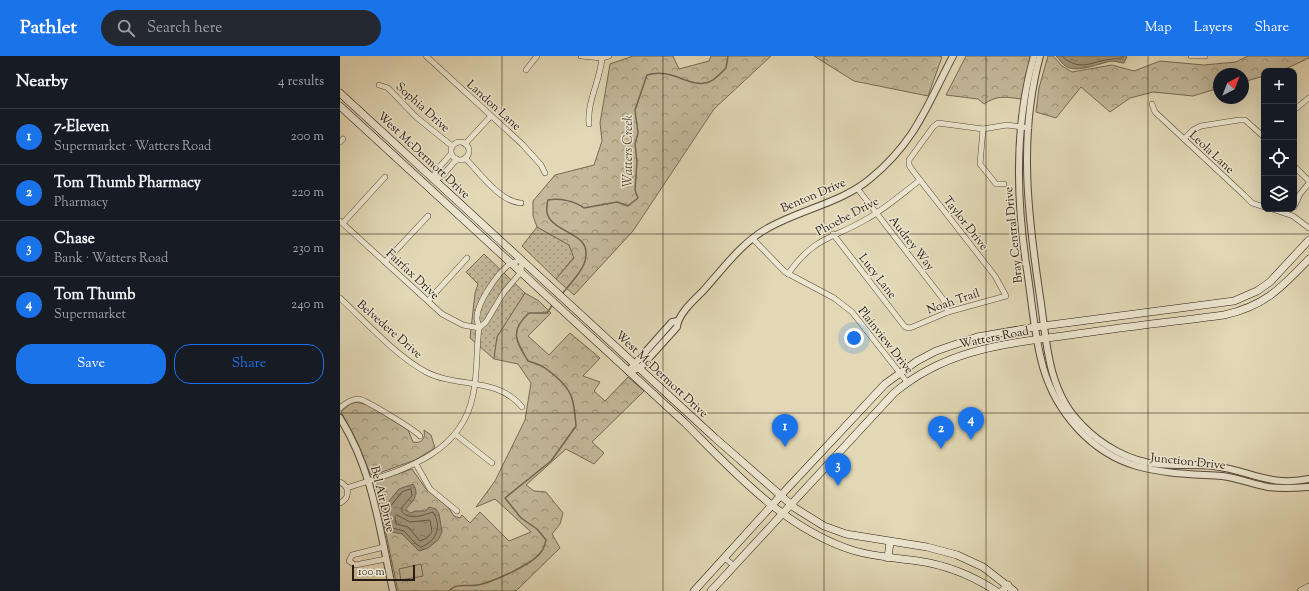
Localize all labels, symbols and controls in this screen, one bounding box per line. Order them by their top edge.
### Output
search box [101,10,381,46]
text: Pathlet [20,15,77,42]
icon: search [115,17,137,39]
text: Search here [147,18,222,39]
text: Map [1145,18,1172,38]
text: Layers [1194,18,1232,38]
text: Share [1254,18,1289,38]
north arrow [1213,68,1249,104]
map controls [1261,68,1297,212]
button: + [1261,68,1297,104]
text: Nearby [16,70,68,94]
text: 4 results [278,73,324,91]
street label: Landon Lane [462,76,525,135]
street label: Sophia Drive [391,78,454,137]
button: − [1261,104,1297,140]
street label: West McDermott Drive [373,108,474,204]
water label: Watters Creek [620,115,638,187]
text: 7-Eleven [54,117,109,138]
street label: Leola Lane [1185,127,1238,179]
text: 1 [27,128,31,146]
text: 200 m [291,128,324,146]
text: Supermarket · Watters Road [54,138,211,156]
button: locate [1261,140,1297,176]
text: Tom Thumb Pharmacy [54,173,201,194]
street label: Benton Drive [778,174,849,218]
button: layers [1261,176,1297,212]
text: 2 [26,184,32,202]
text: 220 m [291,184,324,202]
street label: Bray Central Drive [1000,185,1028,284]
street label: Phoebe Drive [813,192,883,241]
street label: Taylor Drive [938,193,992,255]
text: Pharmacy [54,194,108,212]
street label: Audrey Way [884,212,938,275]
text: Chase [54,229,95,250]
text: 3 [26,240,32,258]
text: 230 m [292,240,324,258]
street label: Fairfax Drive [381,245,443,305]
text: Bank · Watters Road [54,250,168,268]
street label: Lucy Lane [854,250,901,303]
street label: Noah Trail [924,284,983,319]
text: Tom Thumb [54,285,135,306]
text: 4 [26,296,32,314]
text: 240 m [291,296,324,314]
street label: Belvedere Drive [353,296,426,364]
street label: Plainview Drive [853,303,918,378]
text: Supermarket [54,306,126,324]
street label: Watters Road [958,322,1031,354]
street label: West McDermott Drive [611,327,712,423]
your location [844,328,864,348]
button: Save [16,344,166,384]
button: Share [174,344,324,384]
pin: 4 [958,407,984,440]
pin: 1 [772,414,798,447]
pin: 2 [928,416,954,449]
street label: Junction Drive [1149,449,1227,475]
pin: 3 [825,453,851,486]
street label: Bel Air Drive [365,464,399,535]
scale bar [352,563,415,582]
text: 100 m [358,564,385,580]

